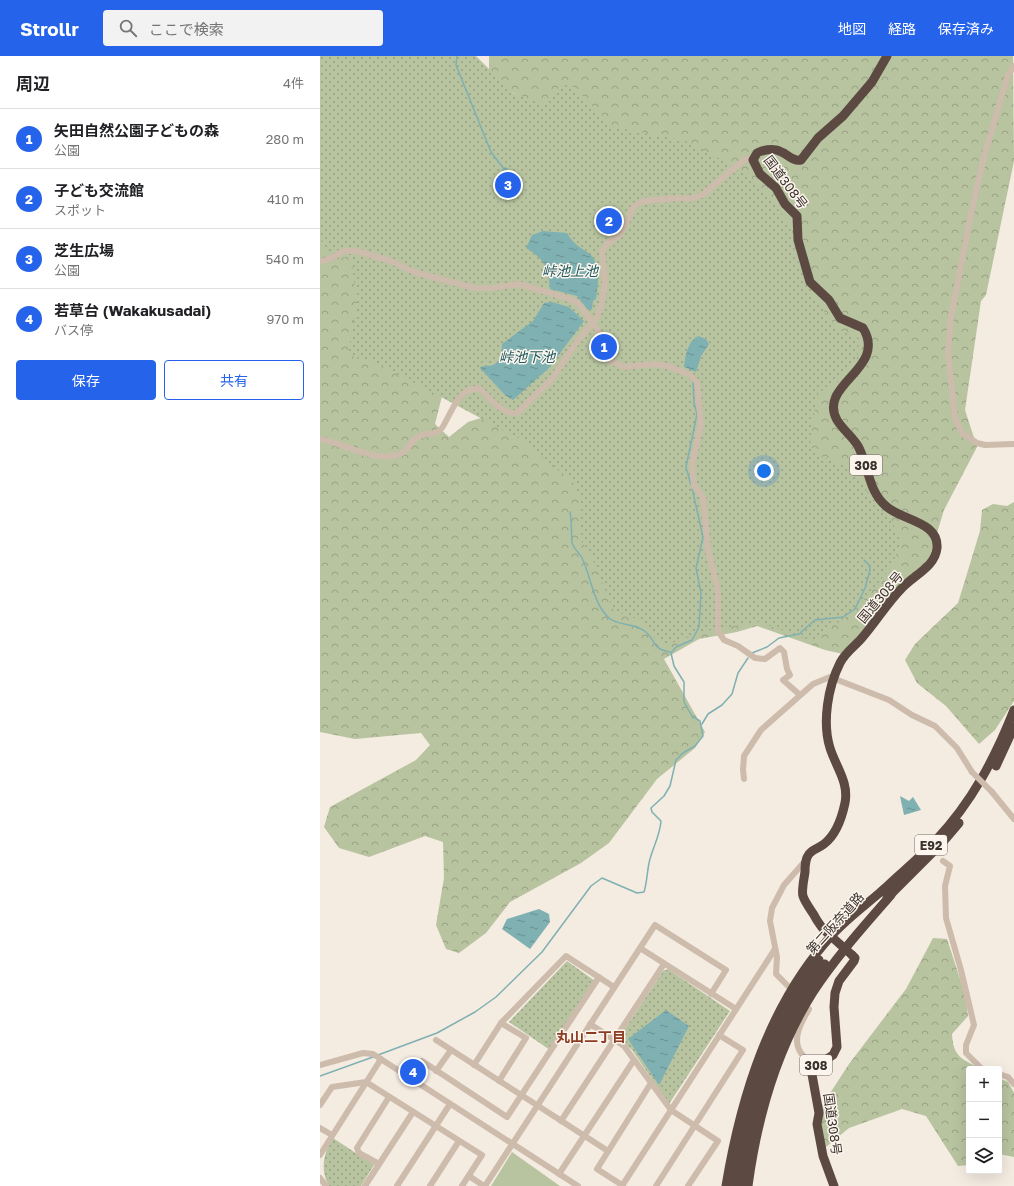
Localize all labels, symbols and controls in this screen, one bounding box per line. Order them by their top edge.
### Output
search box [103,10,383,46]
text: Strollr [20,17,79,40]
icon: search [117,17,139,39]
text: ここで検索 [149,20,224,38]
text: 地図 [838,20,866,37]
text: 経路 [888,20,916,37]
text: 保存済み [938,20,994,37]
text: 周辺 [16,73,50,94]
text: 4件 [283,75,304,91]
text: 矢田自然公園子どもの森 [54,121,219,139]
text: 1 [26,131,32,147]
text: 280 m [266,131,304,147]
text: 公園 [54,142,80,158]
street label: 国道308号 [761,152,811,212]
pin: 3 [495,170,521,200]
text: 子ども交流館 [54,181,144,199]
text: 2 [25,191,33,207]
text: 410 m [267,191,304,207]
text: スポット [54,202,106,218]
pin: 2 [596,206,622,236]
text: 芝生広場 [54,241,114,259]
text: 3 [25,251,33,267]
text: 540 m [266,251,304,267]
text: 公園 [54,262,80,278]
water label: 峠池上池 [542,262,600,279]
text: 若草台 (Wakakusadai) [54,301,211,319]
text: 4 [25,311,33,327]
text: 970 m [266,311,304,327]
text: バス停 [54,322,93,338]
pin: 1 [591,332,617,362]
water label: 峠池下池 [499,348,557,365]
button: 保存 [16,360,156,400]
button: 共有 [164,360,304,400]
road number: 308 [850,455,882,475]
your location [754,461,774,481]
street label: 国道308号 [854,568,906,626]
road number: E92 [915,835,947,855]
street label: 第二阪奈道路 [803,889,867,957]
district label: 丸山二丁目 [556,1028,626,1045]
road number: 308 [800,1055,832,1075]
pin: 4 [400,1057,426,1087]
map controls [966,1066,1002,1174]
button: + [966,1066,1002,1102]
street label: 国道308号 [821,1092,845,1156]
button: − [966,1102,1002,1138]
button: layers [966,1138,1002,1174]

